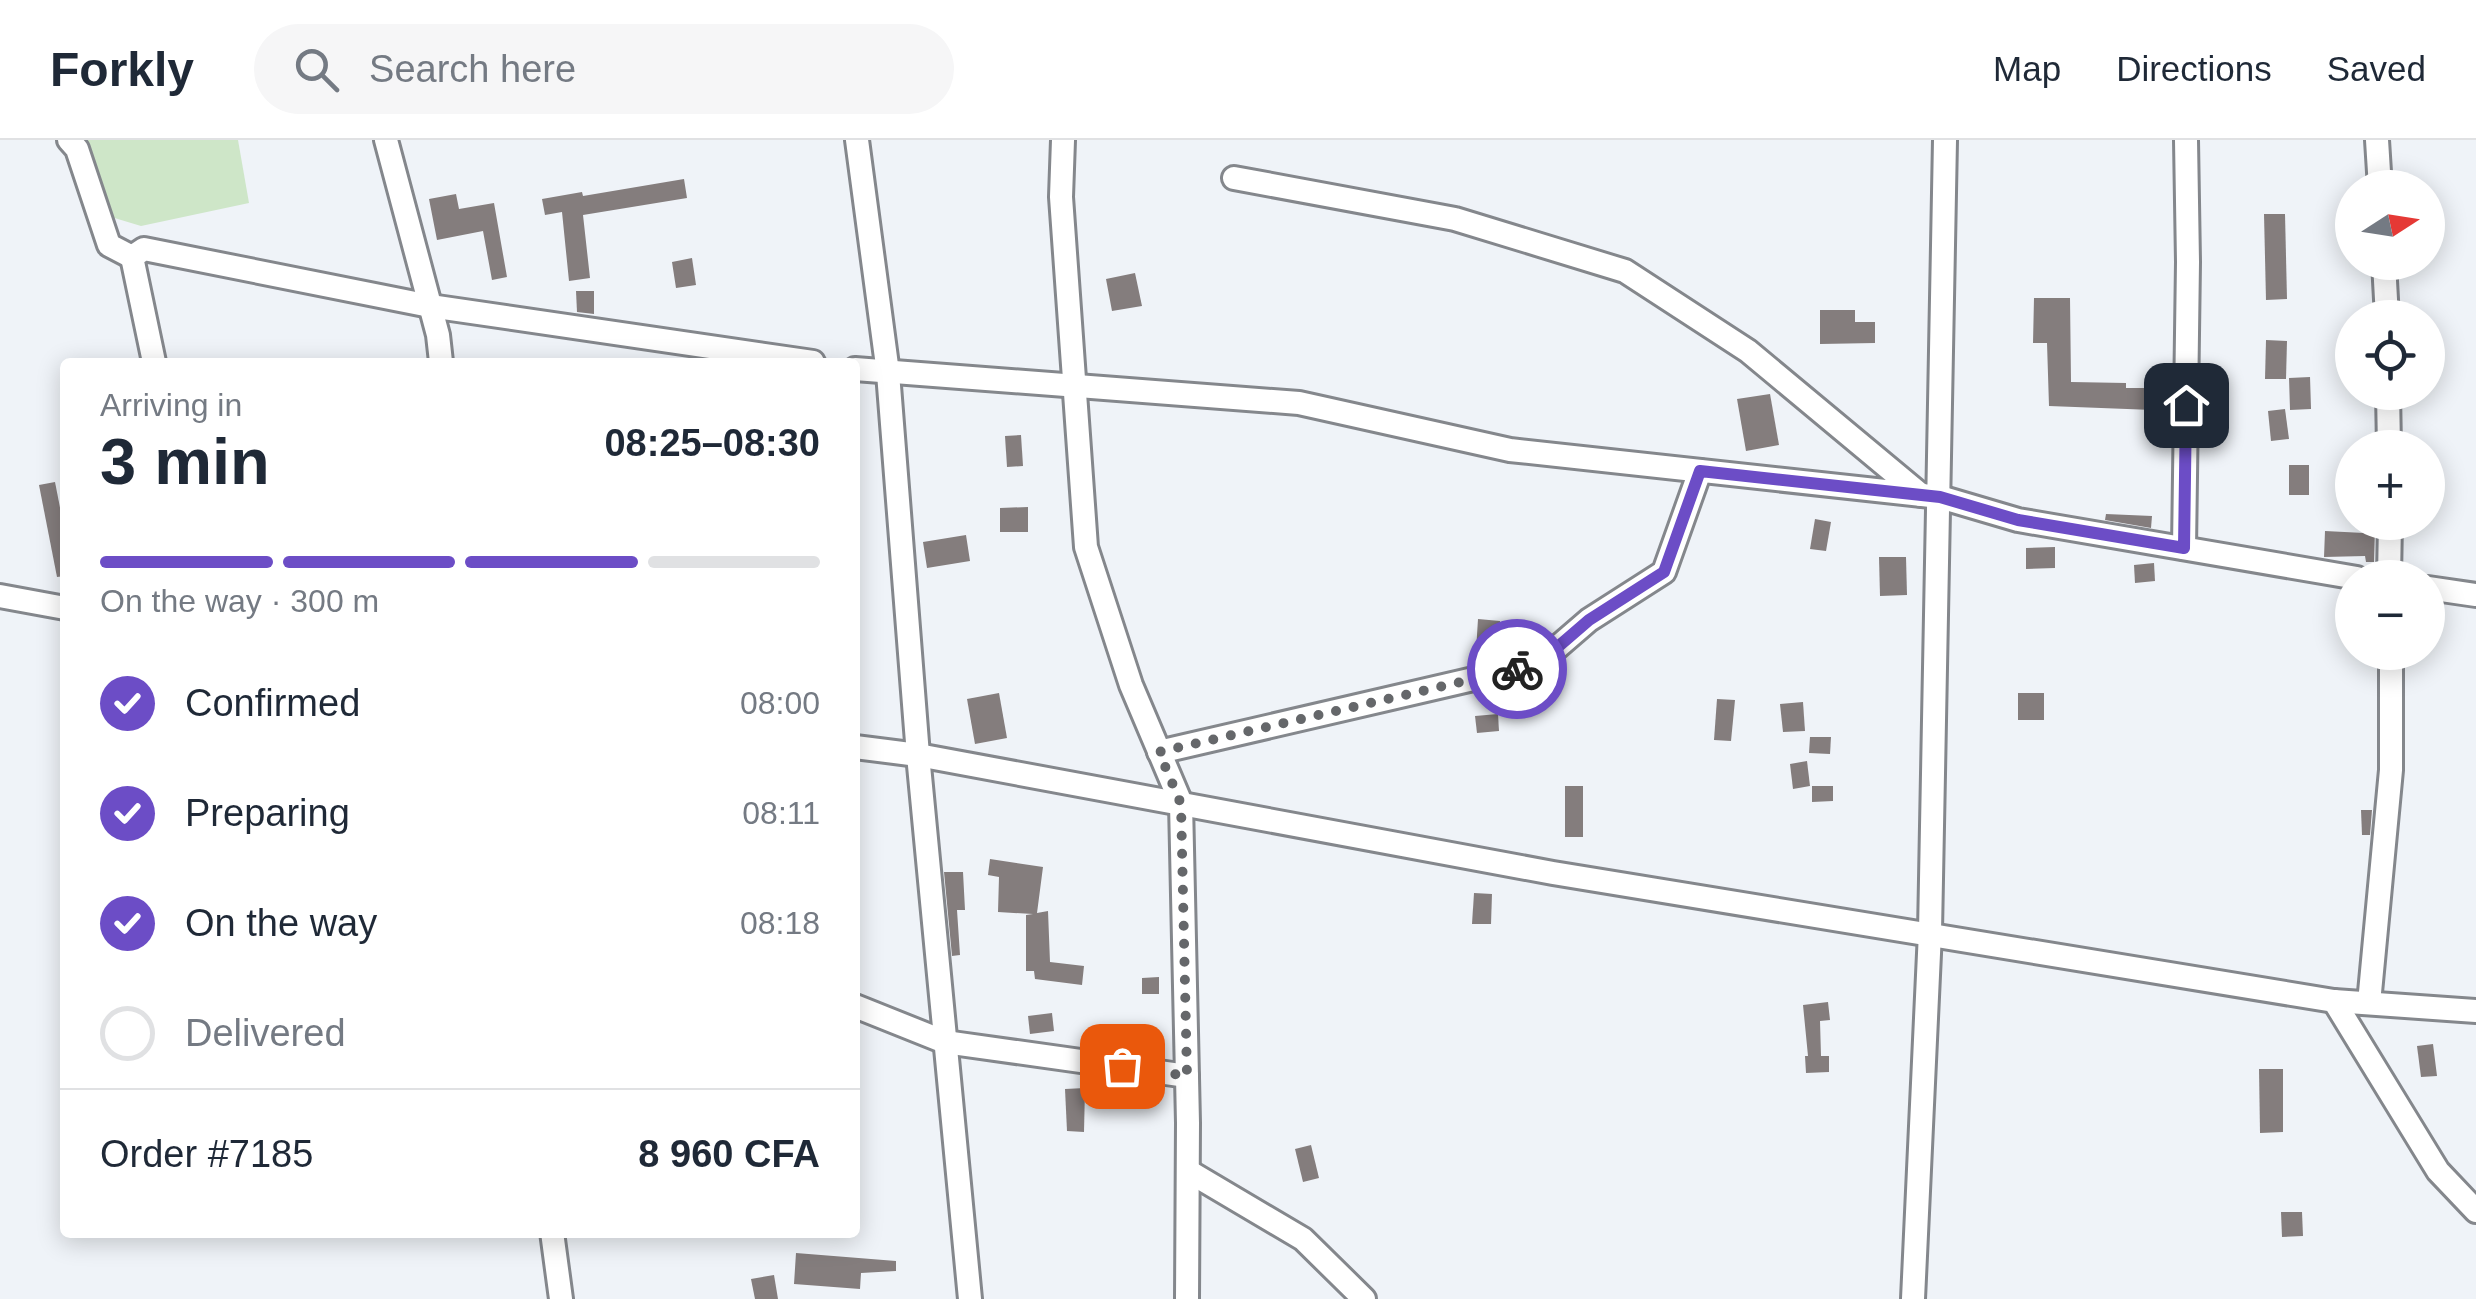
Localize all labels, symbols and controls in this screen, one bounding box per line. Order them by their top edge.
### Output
search box [254,24,954,114]
icon: search [289,42,344,97]
text: Forkly [50,43,194,96]
text: Search here [369,48,576,90]
text: Map [1993,49,2061,88]
text: Directions [2116,49,2272,88]
text: Saved [2327,49,2426,88]
north arrow [2335,170,2445,280]
map controls [2335,170,2445,670]
button: locate [2335,300,2445,410]
pin [2144,363,2229,448]
icon: home [2159,378,2214,433]
text: Arriving in [100,387,242,423]
text: 08:25–08:30 [604,422,820,464]
text: 3 min [100,425,270,498]
button: + [2335,430,2445,540]
button: − [2335,560,2445,670]
text: On the way · 300 m [100,583,379,619]
courier [1467,619,1567,719]
icon: bike [1490,642,1545,697]
icon: check [100,676,155,731]
text: Confirmed [185,682,360,724]
text: 08:00 [740,685,820,721]
icon: check [100,786,155,841]
text: Preparing [185,792,350,834]
text: 08:11 [742,795,820,831]
icon: check [100,896,155,951]
text: On the way [185,902,377,944]
text: 08:18 [740,905,820,941]
text: Delivered [185,1012,346,1054]
pin [1080,1024,1165,1109]
icon: bag [1095,1039,1150,1094]
text: Order #7185 [100,1133,313,1175]
text: 8 960 CFA [638,1133,820,1175]

